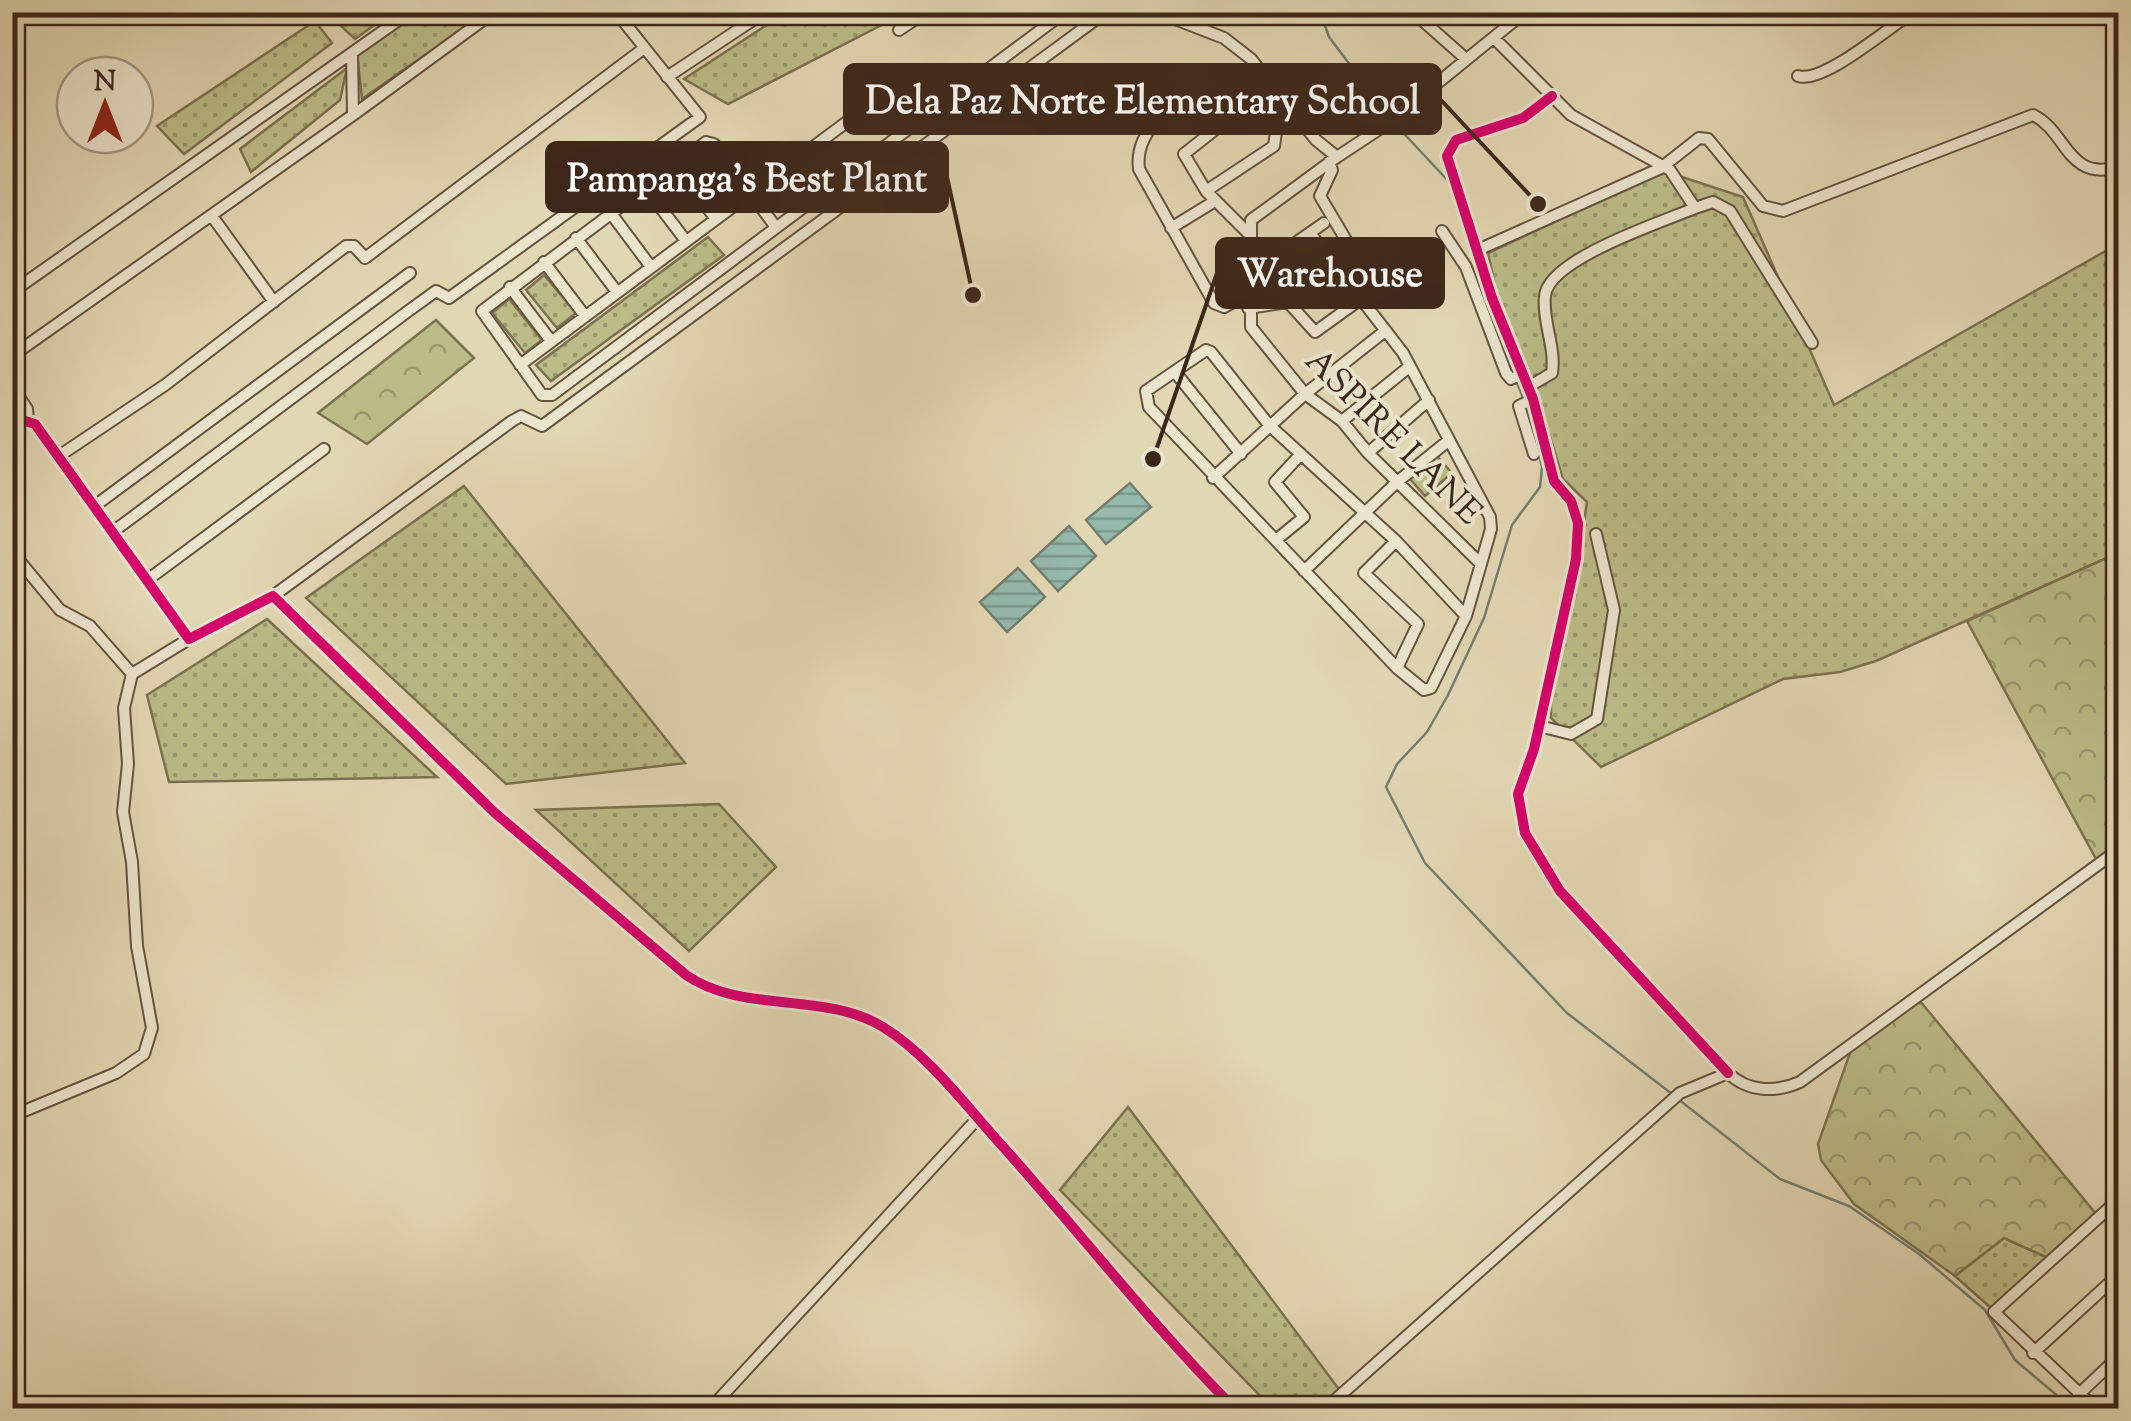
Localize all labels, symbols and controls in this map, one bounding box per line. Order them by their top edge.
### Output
north arrow [55,55,155,155]
text: N [94,63,116,103]
callout: Dela Paz Norte Elementary School [845,65,1440,133]
text: Dela Paz Norte Elementary School [866,77,1421,131]
callout: Pampanga's Best Plant [547,143,947,211]
text: Pampanga's Best Plant [567,155,927,209]
callout: Warehouse [1217,239,1443,307]
text: Warehouse [1237,250,1423,304]
street label: ASPIRE LANE [1292,338,1492,538]

